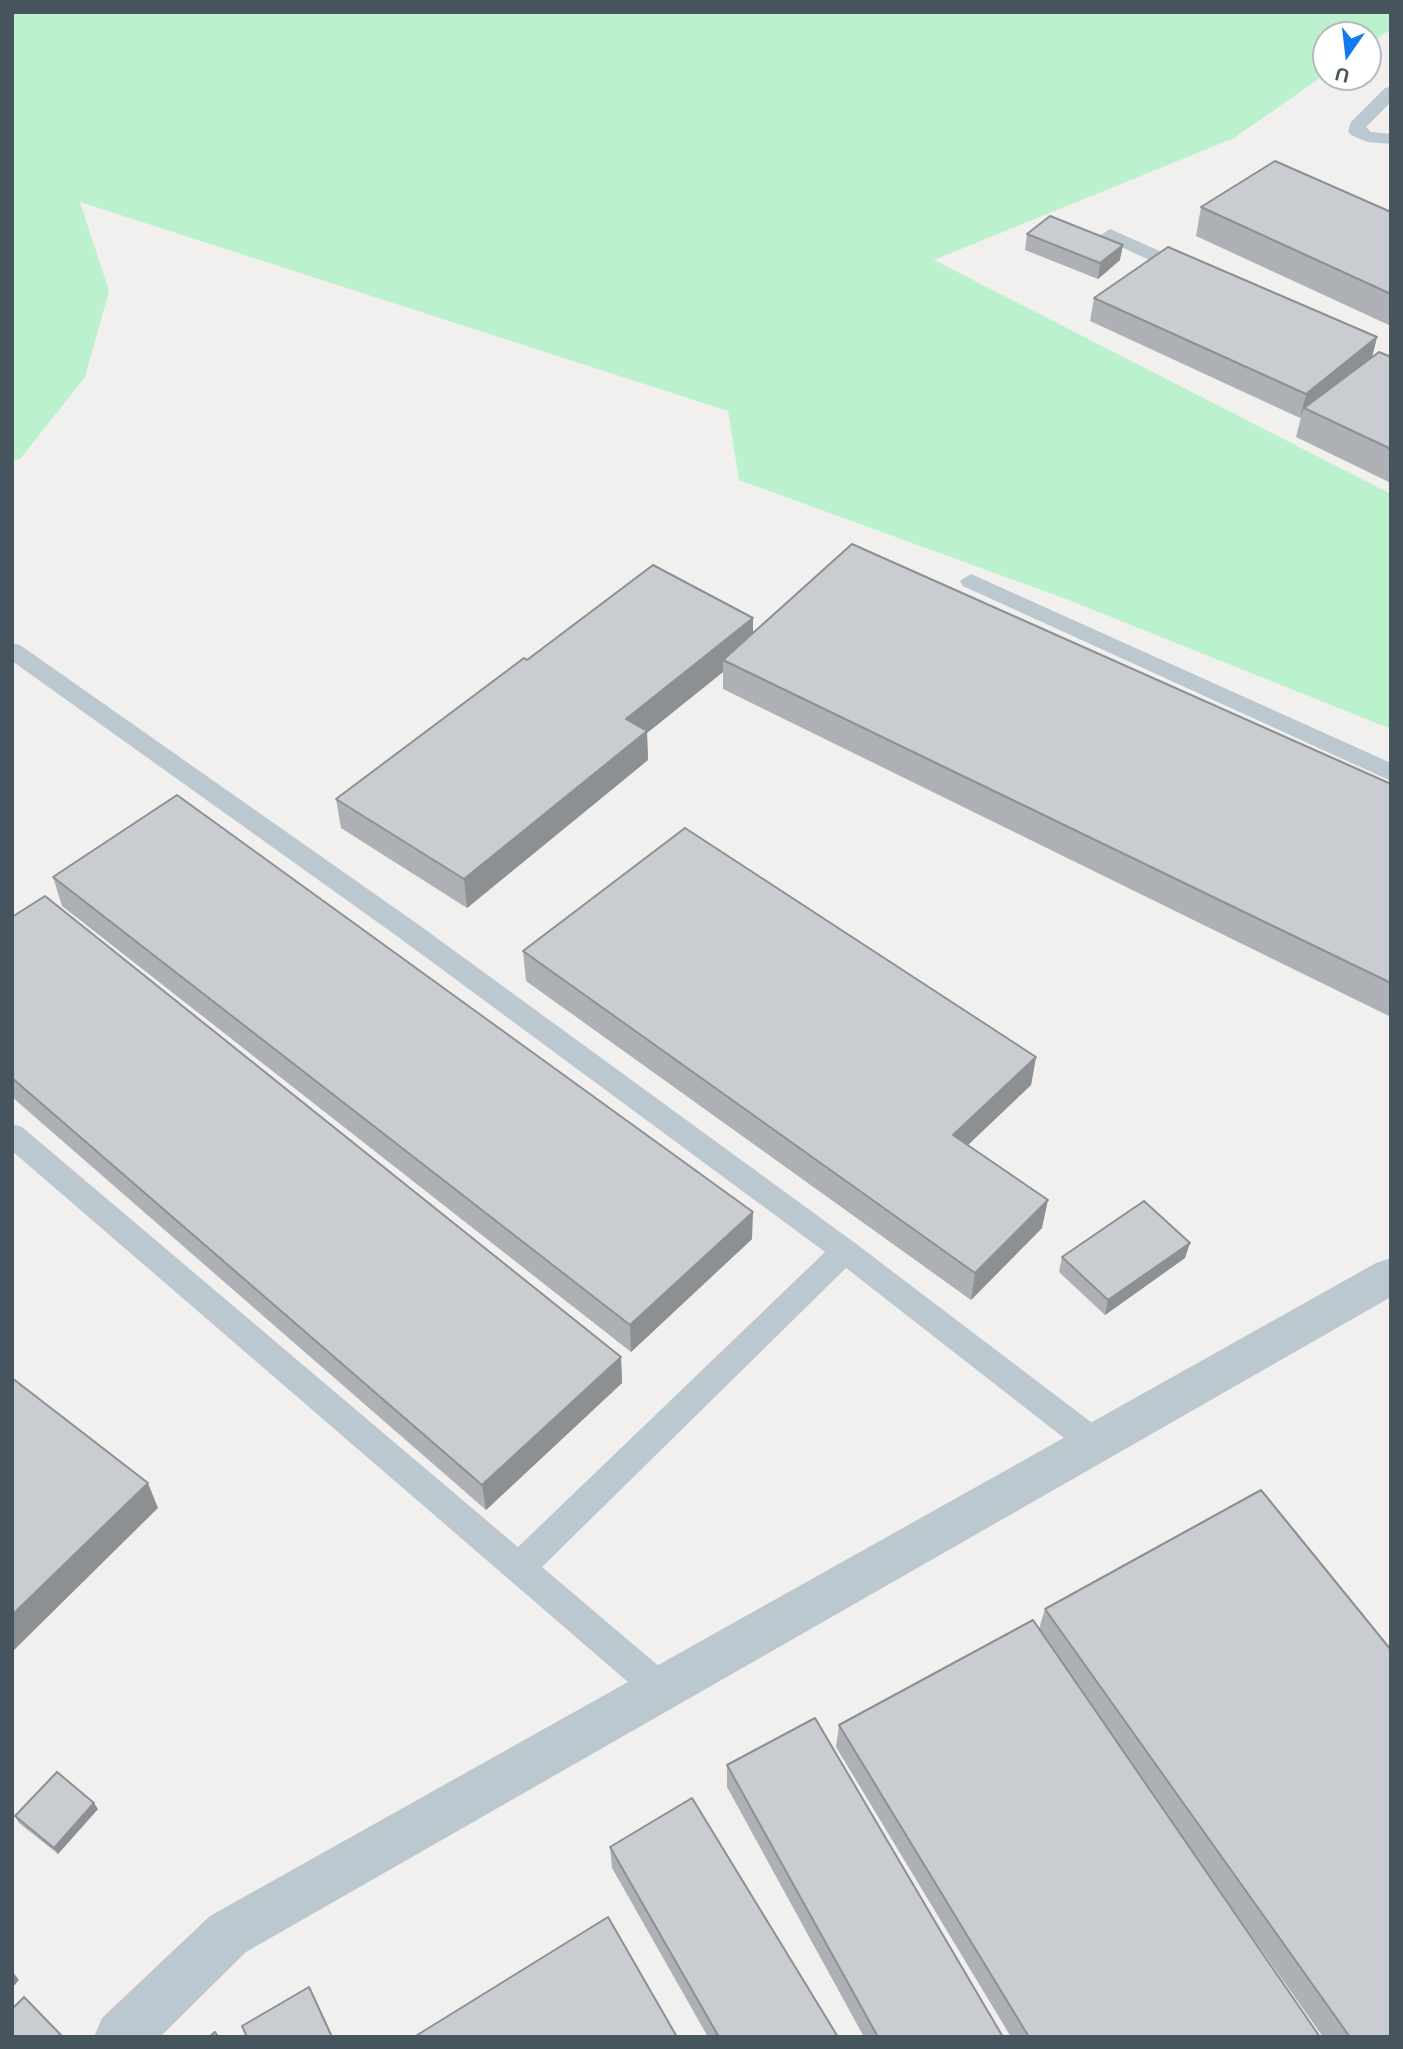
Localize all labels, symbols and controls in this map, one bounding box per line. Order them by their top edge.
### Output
north arrow [1312,21,1382,91]
text: U [1333,63,1351,87]

